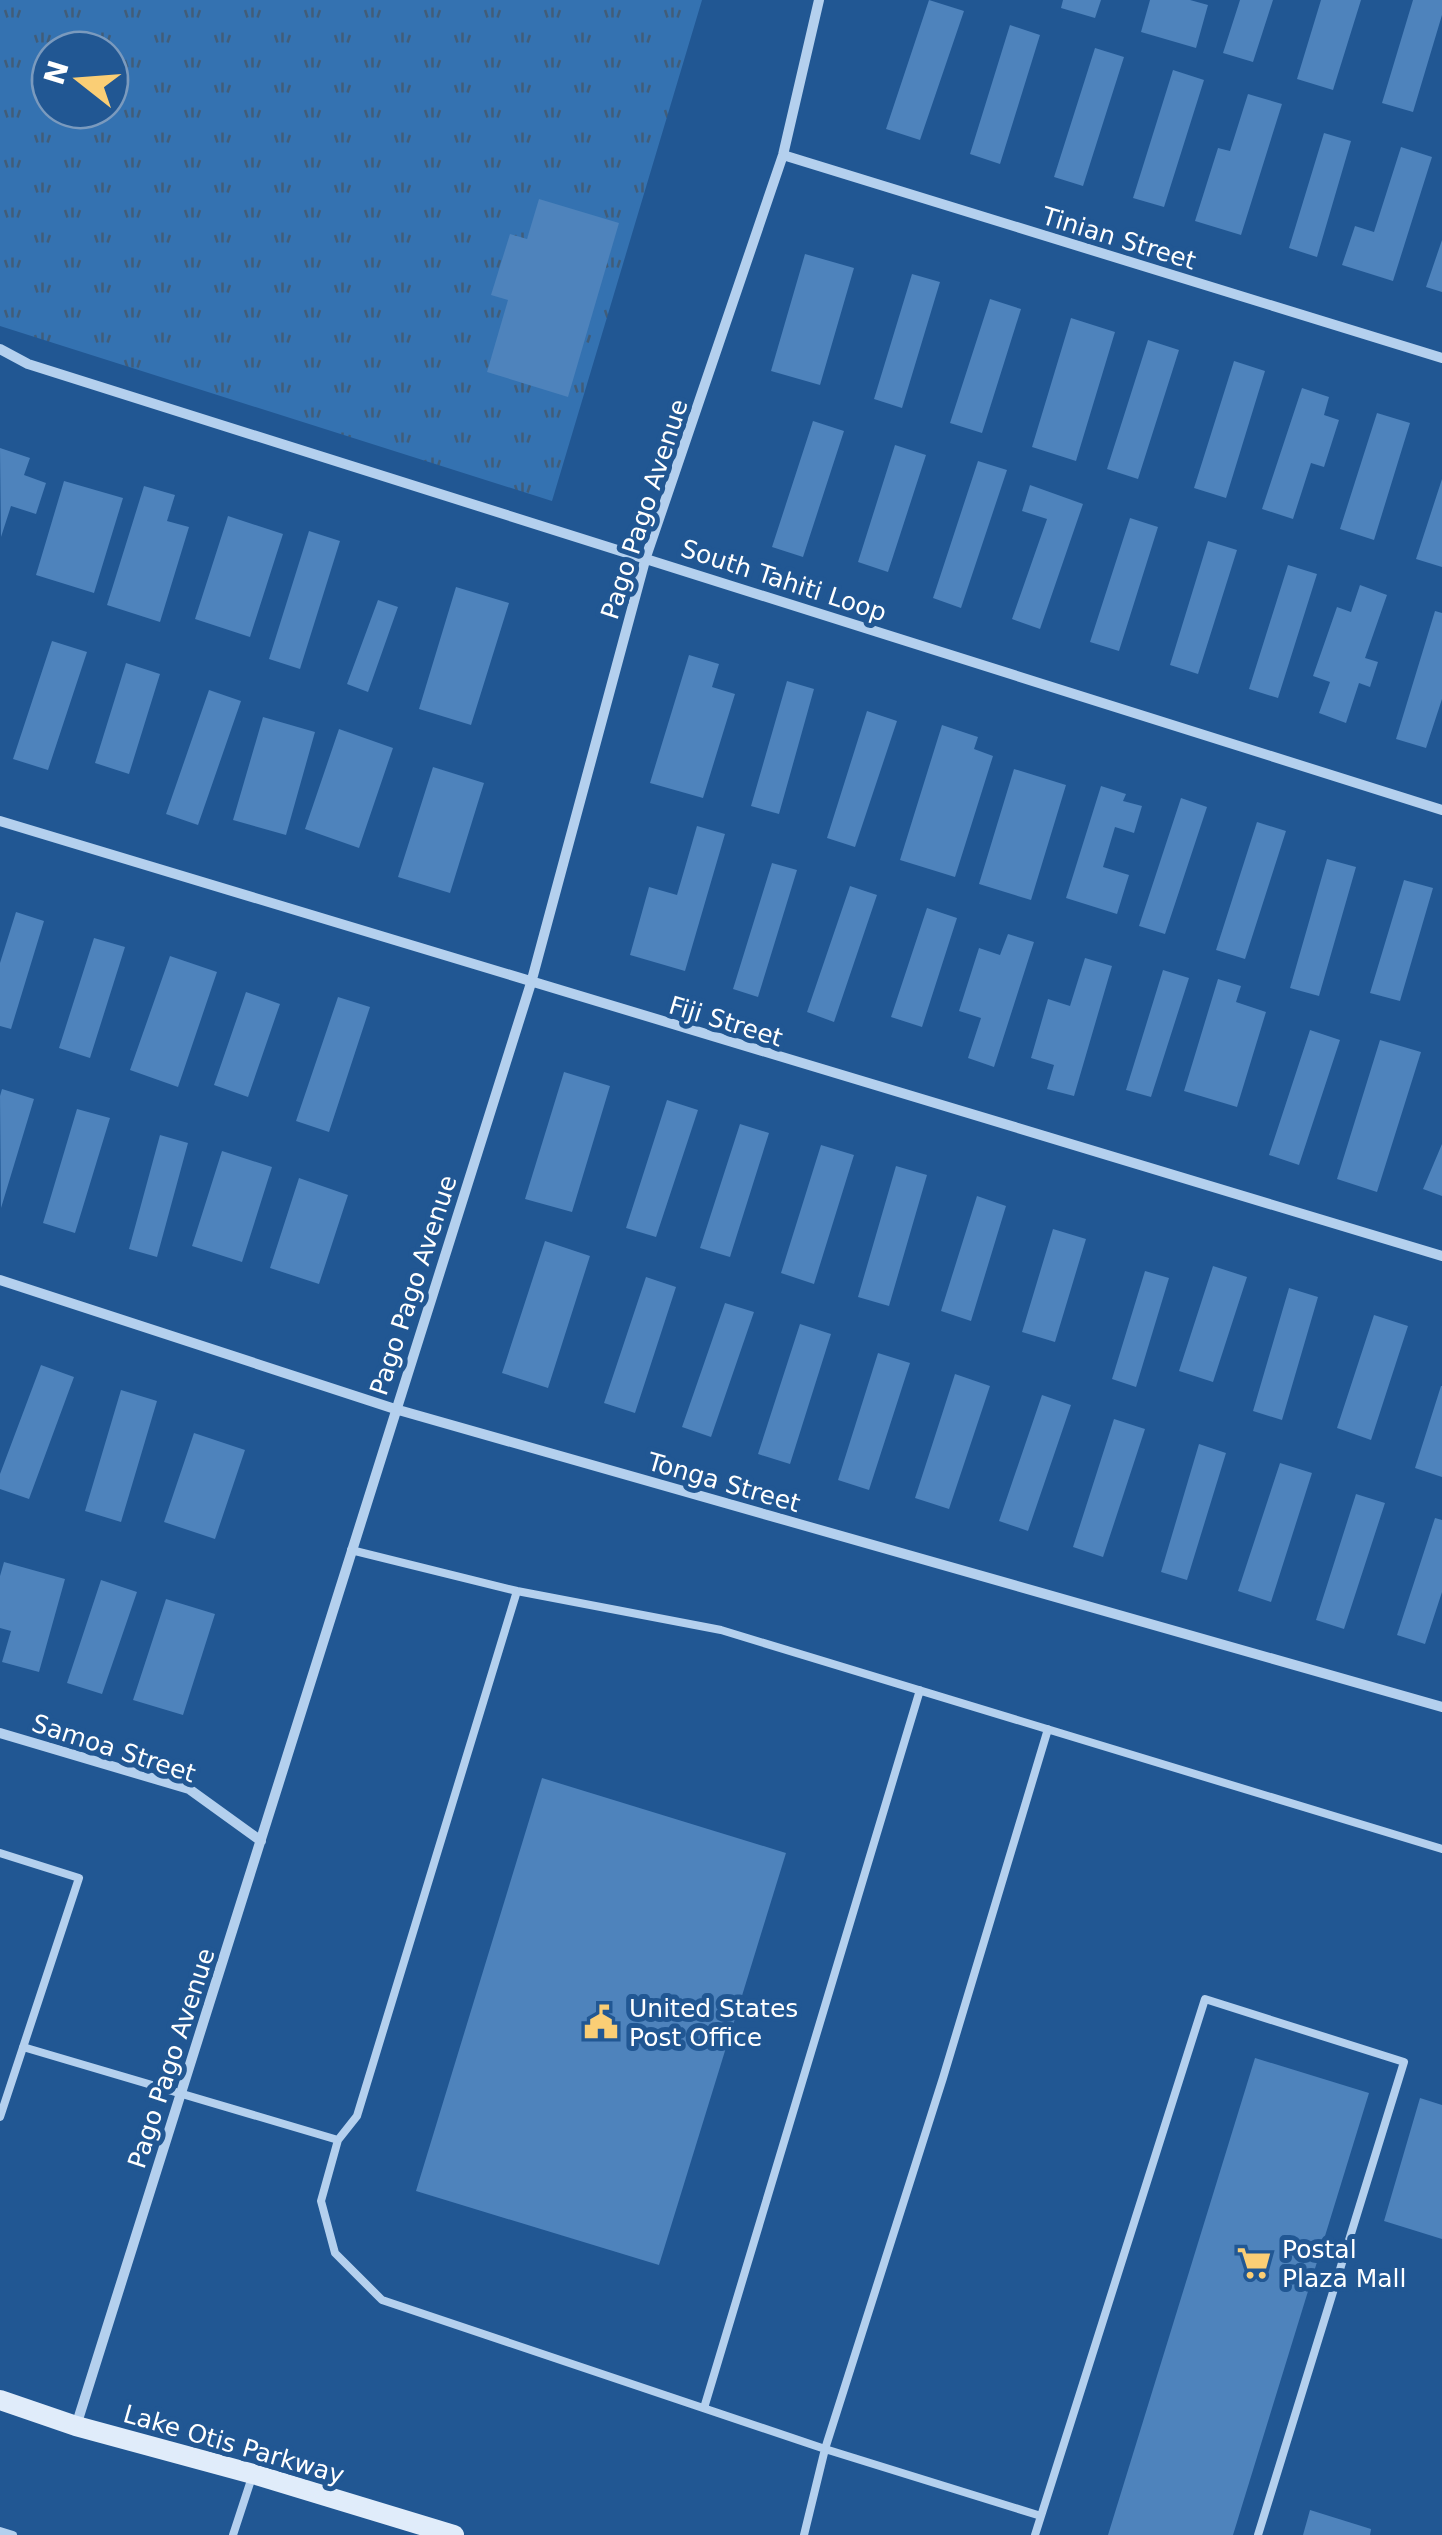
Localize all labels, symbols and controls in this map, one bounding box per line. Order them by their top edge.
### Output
north arrow [30,30,130,130]
text: N [37,57,76,89]
street label: Tinian Street [1037,201,1199,276]
street label: Pago Pago Avenue [595,395,694,623]
street label: South Tahiti Loop [677,534,890,627]
street label: Fiji Street [666,990,786,1053]
street label: Pago Pago Avenue [364,1171,463,1399]
street label: Tonga Street [643,1447,804,1518]
street label: Samoa Street [28,1708,199,1789]
street label: Pago Pago Avenue [122,1944,221,2172]
place label: United States Post Office [629,1994,798,2052]
public building icon: United States Post Office [582,2003,620,2041]
place label: Postal Plaza Mall [1282,2235,1407,2293]
supermarket icon: Postal Plaza Mall [1235,2244,1273,2282]
street label: Lake Otis Parkway [120,2399,348,2490]

